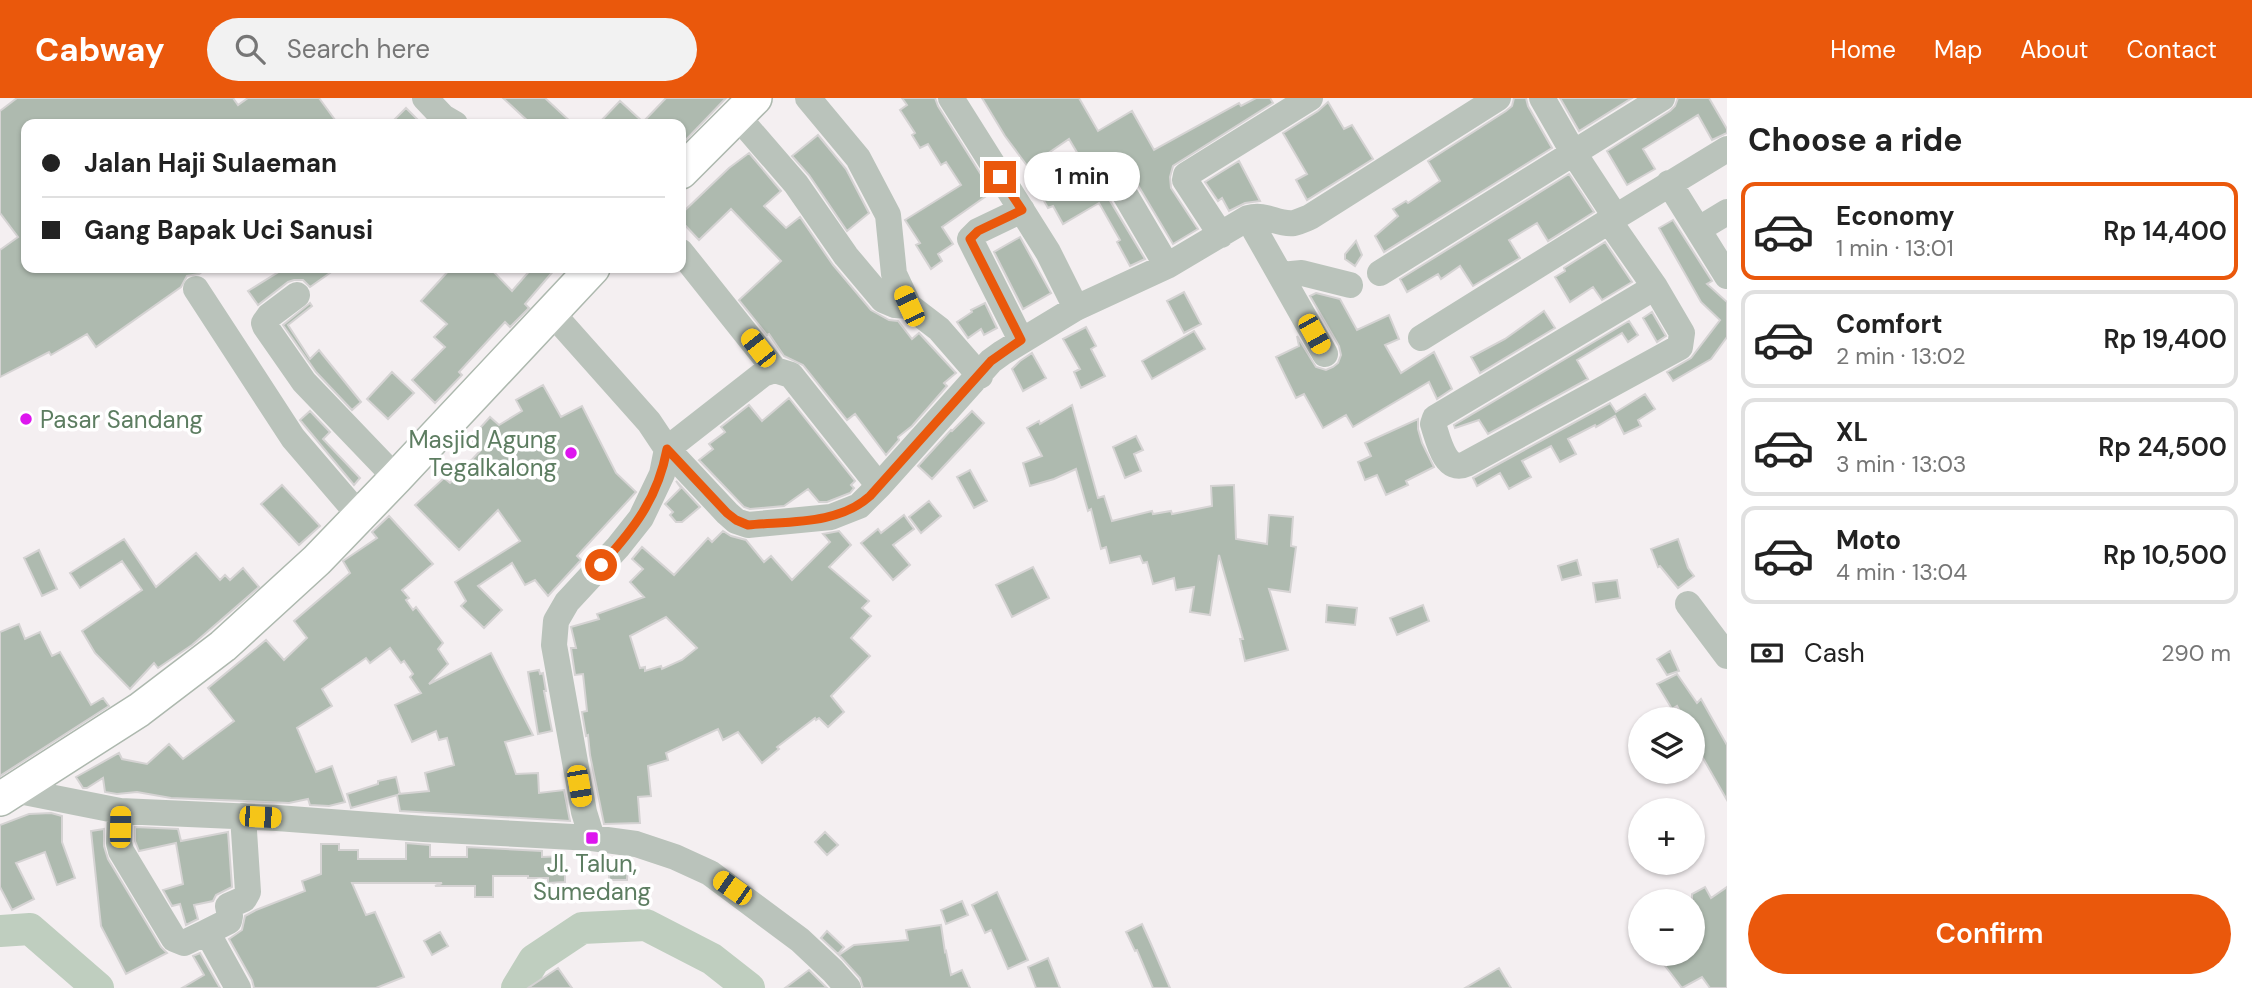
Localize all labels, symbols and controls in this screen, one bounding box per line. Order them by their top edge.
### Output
search box [207,18,697,81]
text: Cabway [35,28,165,71]
icon: search [231,30,269,68]
text: Search here [287,32,430,66]
text: Home [1830,34,1896,65]
text: Map [1934,34,1982,65]
text: About [2020,34,2089,65]
text: Contact [2127,34,2217,65]
text: Choose a ride [1748,119,1963,161]
text: Jalan Haji Sulaeman [84,146,337,180]
callout: 1 min [1024,153,1140,202]
route end [984,161,1016,193]
text: 1 min [1055,161,1109,191]
text: Economy [1836,199,1954,233]
icon: car [1752,200,1815,263]
text: Gang Bapak Uci Sanusi [84,213,373,247]
text: Rp 14,400 [2103,214,2227,248]
text: 1 min · 13:01 [1836,233,1954,263]
car [891,283,928,329]
text: Comfort [1836,307,1942,341]
icon: car [1752,308,1815,371]
car [1295,311,1334,357]
text: Rp 19,400 [2103,322,2227,356]
car [737,325,780,371]
text: 2 min · 13:02 [1836,341,1966,371]
place label: Pasar Sandang [40,404,203,435]
marker: Pasar Sandang [18,411,34,427]
text: XL [1836,415,1868,449]
icon: car [1752,416,1815,479]
place label: Masjid Agung Tegalkalong [408,424,557,483]
text: Rp 24,500 [2098,430,2227,464]
marker: Masjid Agung Tegalkalong [563,445,579,461]
text: 3 min · 13:03 [1836,449,1966,479]
text: Moto [1836,523,1901,557]
icon: car [1752,524,1815,587]
text: Rp 10,500 [2103,538,2227,572]
route start [585,549,617,581]
text: 4 min · 13:04 [1836,557,1967,587]
icon: cash [1748,634,1786,672]
text: Cash [1804,636,1865,670]
text: 290 m [2161,638,2231,668]
map controls [1628,707,1705,966]
button: layers [1628,707,1705,784]
car [566,763,593,809]
button: + [1628,798,1705,875]
car [239,805,282,829]
car [110,806,131,848]
marker: Jl. Talun, Sumedang [584,830,600,846]
place label: Jl. Talun, Sumedang [533,848,651,907]
car [709,867,756,909]
button: − [1628,889,1705,966]
button: Confirm [1748,894,2231,974]

